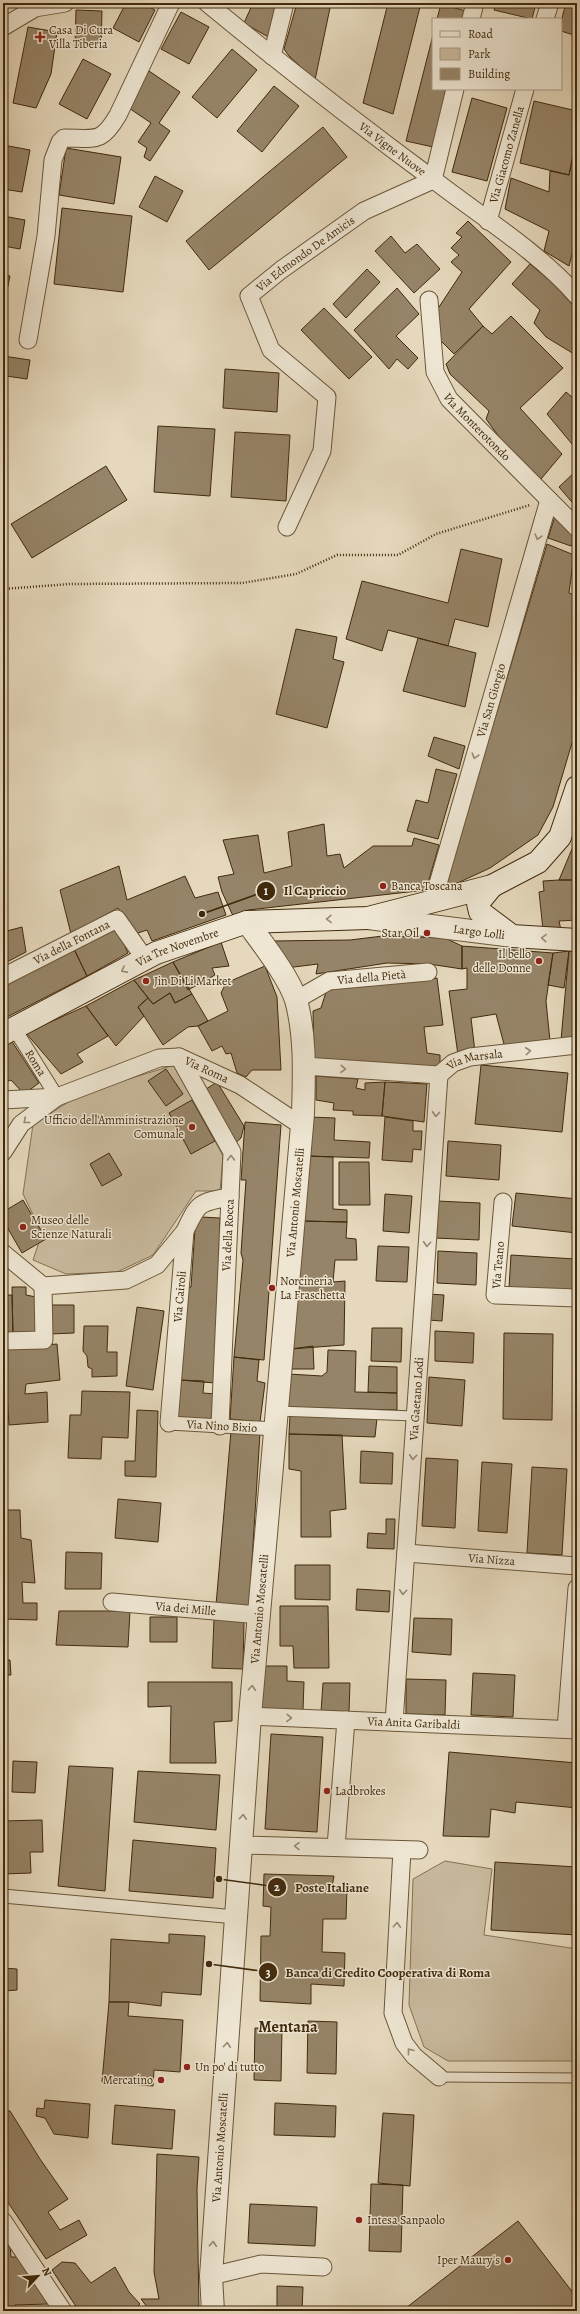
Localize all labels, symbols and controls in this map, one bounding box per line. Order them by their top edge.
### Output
legend [432,18,562,90]
place label: Casa Di Cura Villa Tiberia [48,22,114,52]
text: Road [468,26,494,42]
marker: Casa Di Cura Villa Tiberia [34,31,46,43]
text: Park [468,46,491,62]
text: Building [468,66,510,82]
street label: Via Giacomo Zanella [485,104,528,206]
street label: Via Vigne Nuove [355,118,429,179]
street label: Via Edmondo De Amicis [252,212,358,296]
street label: Via Monterotondo [439,390,514,464]
one-way arrow [534,533,543,540]
street label: Via San Giorgio [473,661,509,740]
one-way arrow [471,752,480,759]
callout: Il Capriccio [256,878,355,903]
place label: Banca Toscana [391,878,463,894]
marker: Banca Toscana [378,881,388,891]
text: Il Capriccio [284,882,347,899]
text: 1 [264,883,269,899]
one-way arrow [326,915,332,924]
street label: Via della Fontana [30,916,113,969]
street label: Largo Lolli [452,921,506,943]
street label: Via Tre Novembre [132,924,221,971]
place label: Star Oil [381,925,419,941]
marker: Star Oil [422,928,432,938]
one-way arrow [541,934,547,942]
place label: Il bello delle Donne [473,946,531,976]
marker: Il bello delle Donne [534,956,544,966]
one-way arrow [121,965,128,973]
street label: Via della Pietà [336,966,407,988]
place label: Jin Di Li Market [154,973,231,989]
marker: Jin Di Li Market [141,976,151,986]
street label: Via Marsala [442,1045,504,1074]
street label: Roma [21,1046,50,1079]
one-way arrow [525,1047,531,1056]
street label: Via Roma [181,1052,232,1087]
one-way arrow [340,1064,346,1073]
one-way arrow [432,1111,441,1117]
place label: Ufficio dell'Amministrazione Comunale [44,1112,184,1142]
one-way arrow [23,1116,31,1123]
marker: Ufficio dell'Amministrazione Comunale [187,1122,197,1132]
street label: Via Antonio Moscatelli [282,1147,308,1259]
one-way arrow [227,1155,235,1161]
street label: Via della Rocca [218,1198,238,1273]
place label: Museo delle Scienze Naturali [31,1212,112,1242]
marker: Museo delle Scienze Naturali [18,1222,28,1232]
one-way arrow [423,1241,432,1247]
street label: Via Teano [488,1241,508,1290]
street label: Via Cairoli [169,1270,190,1324]
place label: Norcineria La Fraschetta [280,1273,346,1303]
marker: Norcineria La Fraschetta [267,1283,277,1293]
street label: Via Gaetano Lodi [406,1357,427,1442]
street label: Via Nino Bixio [185,1416,258,1436]
one-way arrow [408,1454,417,1460]
street label: Via Nizza [467,1550,516,1569]
street label: Via Antonio Moscatelli [247,1553,272,1665]
one-way arrow [399,1589,408,1595]
street label: Via dei Mille [154,1598,217,1619]
one-way arrow [248,1684,257,1691]
one-way arrow [286,1713,292,1722]
street label: Via Anita Garibaldi [366,1713,461,1733]
place label: Ladbrokes [335,1783,386,1799]
marker: Ladbrokes [322,1786,332,1796]
one-way arrow [238,1814,247,1820]
one-way arrow [294,1842,300,1850]
callout: Poste Italiane [267,1875,377,1900]
text: 2 [274,1879,280,1895]
text: Poste Italiane [295,1879,369,1896]
one-way arrow [393,1922,401,1928]
callout: Banca di Credito Cooperativa di Roma [258,1960,499,1985]
text: Banca di Credito Cooperativa di Roma [286,1964,491,1981]
text: 3 [265,1965,271,1981]
district label: Mentana [258,2016,318,2038]
one-way arrow [222,2042,231,2048]
one-way arrow [408,2048,415,2055]
place label: Un po' di tutto [195,2059,264,2075]
marker: Un po' di tutto [182,2062,192,2072]
place label: Mercatino [103,2072,153,2088]
marker: Mercatino [156,2075,166,2085]
street label: Via Antonio Moscatelli [208,2092,232,2204]
place label: Intesa Sanpaolo [367,2212,445,2228]
marker: Intesa Sanpaolo [354,2215,364,2225]
one-way arrow [209,2241,218,2247]
place label: Iper Maury's [437,2252,500,2268]
marker: Iper Maury's [503,2255,513,2265]
north arrow [18,2256,58,2296]
text: N [38,2265,55,2279]

